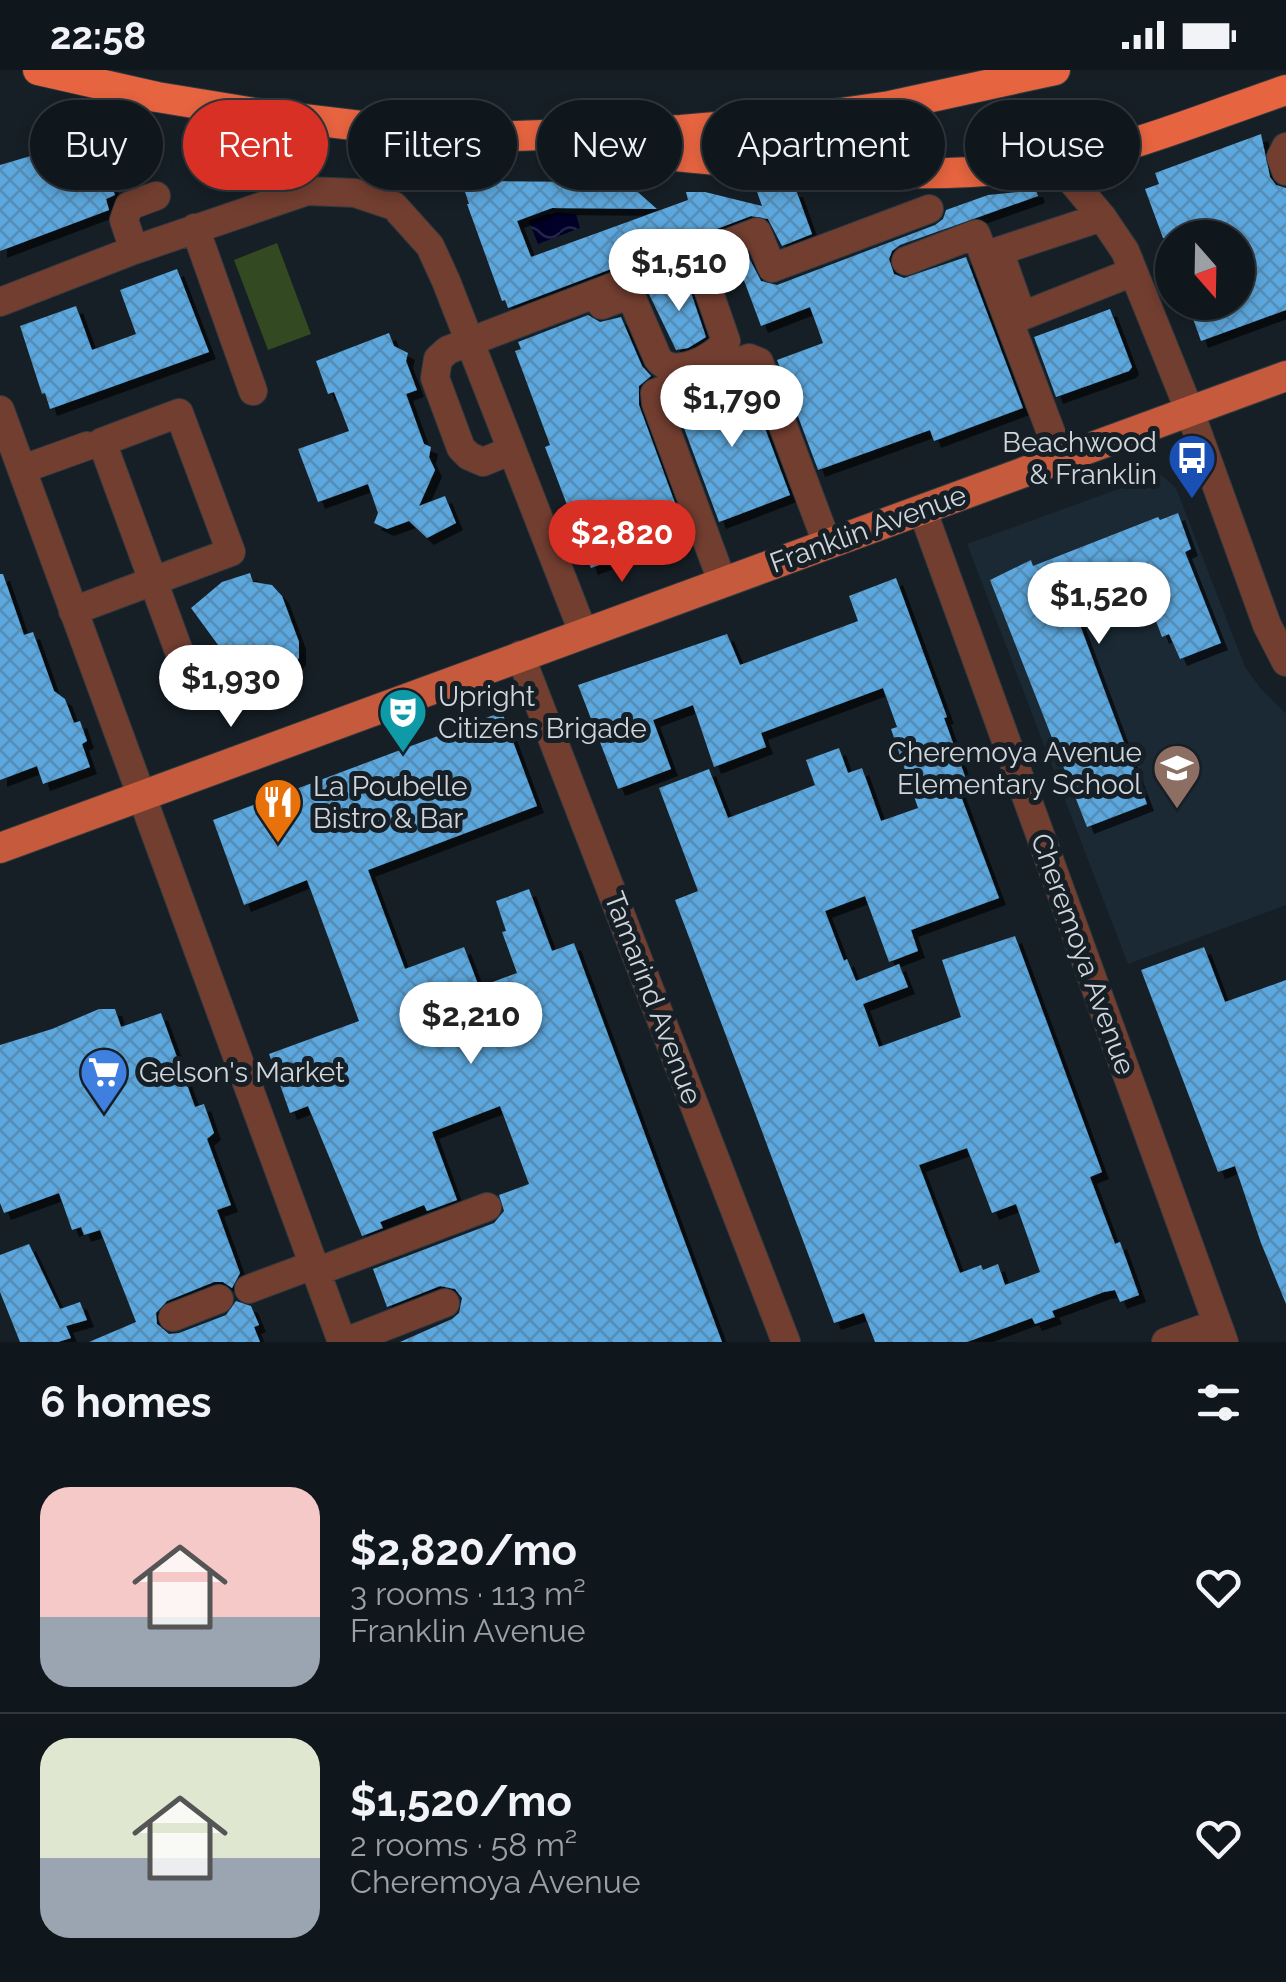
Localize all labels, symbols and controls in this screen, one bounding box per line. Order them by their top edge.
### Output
text: 22:58 [50,13,146,58]
chip: Buy [30,100,163,190]
chip: Rent [183,100,328,190]
chip: Filters [348,100,517,190]
chip: New [537,100,682,190]
chip: Apartment [702,100,945,190]
chip: House [965,100,1140,190]
north arrow [1155,220,1255,320]
map controls [1155,220,1255,320]
pin: $1,510 [598,229,760,314]
text: $1,510 [631,243,727,280]
pin: $1,790 [651,365,813,450]
text: $1,790 [682,379,782,416]
place label: Beachwood & Franklin [1002,426,1157,491]
bus stop icon: Beachwood & Franklin [1166,432,1218,500]
street label: Franklin Avenue [765,478,971,580]
pin: $2,820 [541,500,703,585]
text: $2,820 [571,514,673,551]
pin: $1,520 [1018,562,1180,647]
text: $1,520 [1050,576,1148,613]
pin: $1,930 [150,645,312,730]
text: $1,930 [181,659,281,696]
place label: Upright Citizens Brigade [438,680,647,745]
theatre icon: Upright Citizens Brigade [377,686,429,754]
place label: Cheremoya Avenue Elementary School [888,736,1142,801]
school or university icon: Cheremoya Avenue Elementary School [1151,742,1203,810]
place label: La Poubelle Bistro & Bar [313,770,468,835]
restaurant icon: La Poubelle Bistro & Bar [252,776,304,844]
street label: Cheremoya Avenue [1024,829,1142,1079]
street label: Tamarind Avenue [597,887,709,1109]
pin: $2,210 [390,982,552,1067]
text: $2,210 [421,996,521,1033]
supermarket icon: Gelson's Market [78,1046,130,1114]
place label: Gelson's Market [139,1056,345,1089]
icon: filters [1191,1375,1246,1430]
text: 6 homes [40,1378,211,1427]
text: $2,820/mo [350,1526,577,1575]
icon: home [120,1527,240,1647]
icon: heart [1191,1560,1246,1615]
text: 3 rooms · 113 m² [350,1575,586,1612]
text: Franklin Avenue [350,1612,586,1649]
text: $1,520/mo [350,1777,572,1826]
icon: home [120,1778,240,1898]
icon: heart [1191,1811,1246,1866]
text: 2 rooms · 58 m² [350,1826,577,1863]
text: Cheremoya Avenue [350,1863,641,1900]

